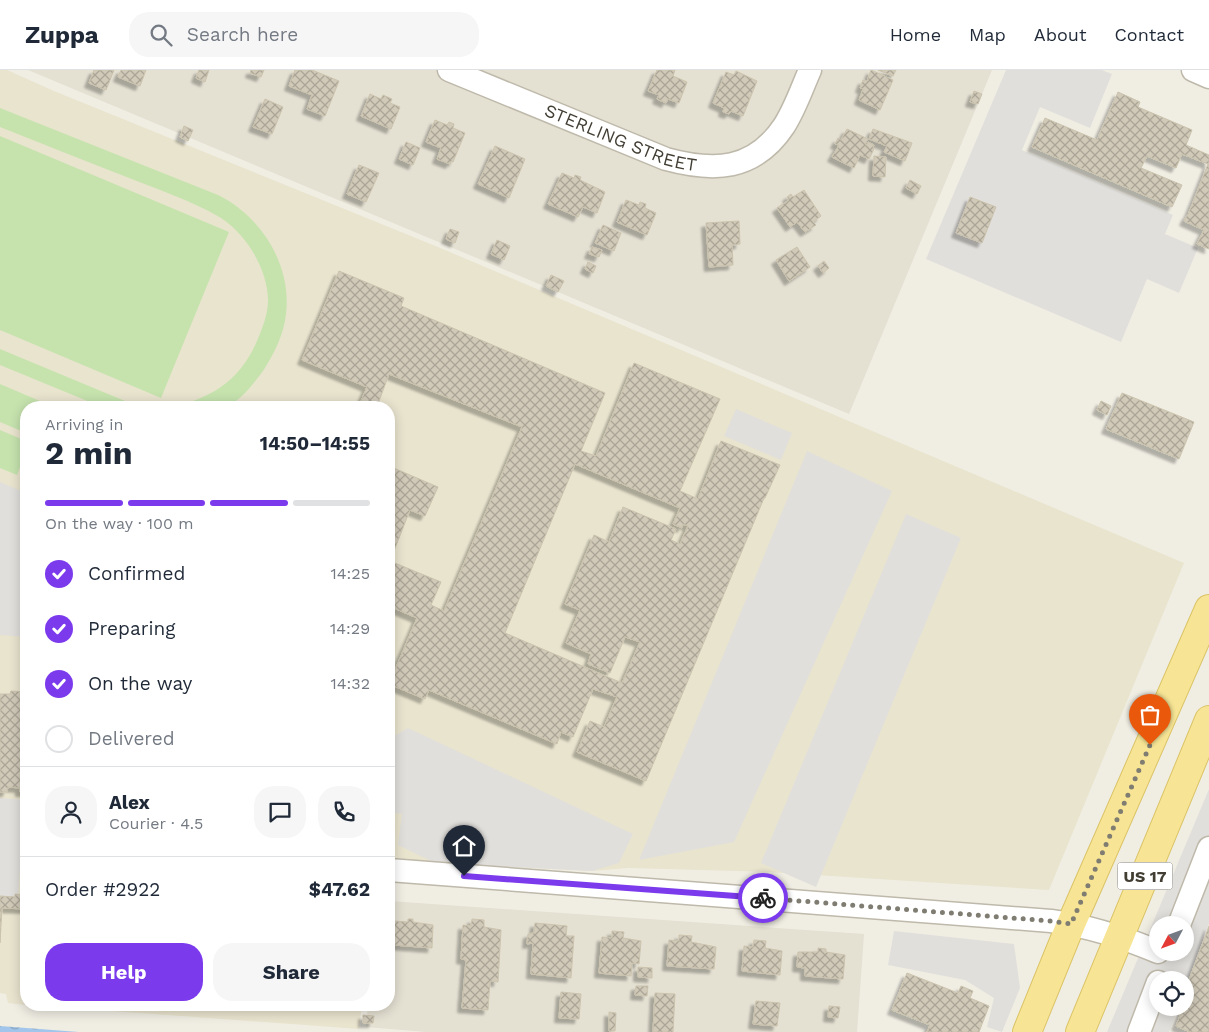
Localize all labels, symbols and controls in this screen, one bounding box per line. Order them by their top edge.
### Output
search box [129,12,479,57]
text: Zuppa [25,21,99,49]
icon: search [147,21,175,49]
text: Search here [187,23,298,46]
text: Home [890,24,941,45]
text: Map [969,24,1006,45]
text: About [1034,24,1086,45]
text: Contact [1114,24,1184,45]
street label: STERLING STREET [542,99,698,175]
text: Arriving in [45,415,123,434]
text: 14:50–14:55 [260,432,370,455]
text: 2 min [45,434,133,472]
text: On the way · 100 m [45,514,194,533]
icon: check [45,560,73,588]
text: Confirmed [88,562,185,585]
text: 14:25 [331,564,370,583]
icon: check [45,615,73,643]
text: Preparing [88,617,175,640]
text: 14:29 [330,619,370,638]
icon: check [45,670,73,698]
text: On the way [88,672,192,695]
text: 14:32 [331,674,370,693]
pin [1129,694,1171,745]
icon: bag [1136,701,1164,729]
text: Delivered [88,727,175,750]
button: person [45,786,97,838]
button: chat [254,786,306,838]
button: phone [318,786,370,838]
text: Alex [109,791,150,814]
text: Courier · 4.5 [109,814,203,833]
pin [443,825,485,876]
icon: home [450,832,478,860]
road number: US 17 [1118,862,1172,889]
courier [738,873,788,923]
text: Order #2922 [45,878,160,901]
text: $47.62 [309,878,370,901]
icon: bike [749,884,777,912]
north arrow [1149,916,1194,961]
map controls [1149,916,1194,1016]
button: Help [45,943,203,1001]
button: Share [213,943,370,1001]
button: locate [1149,971,1194,1016]

